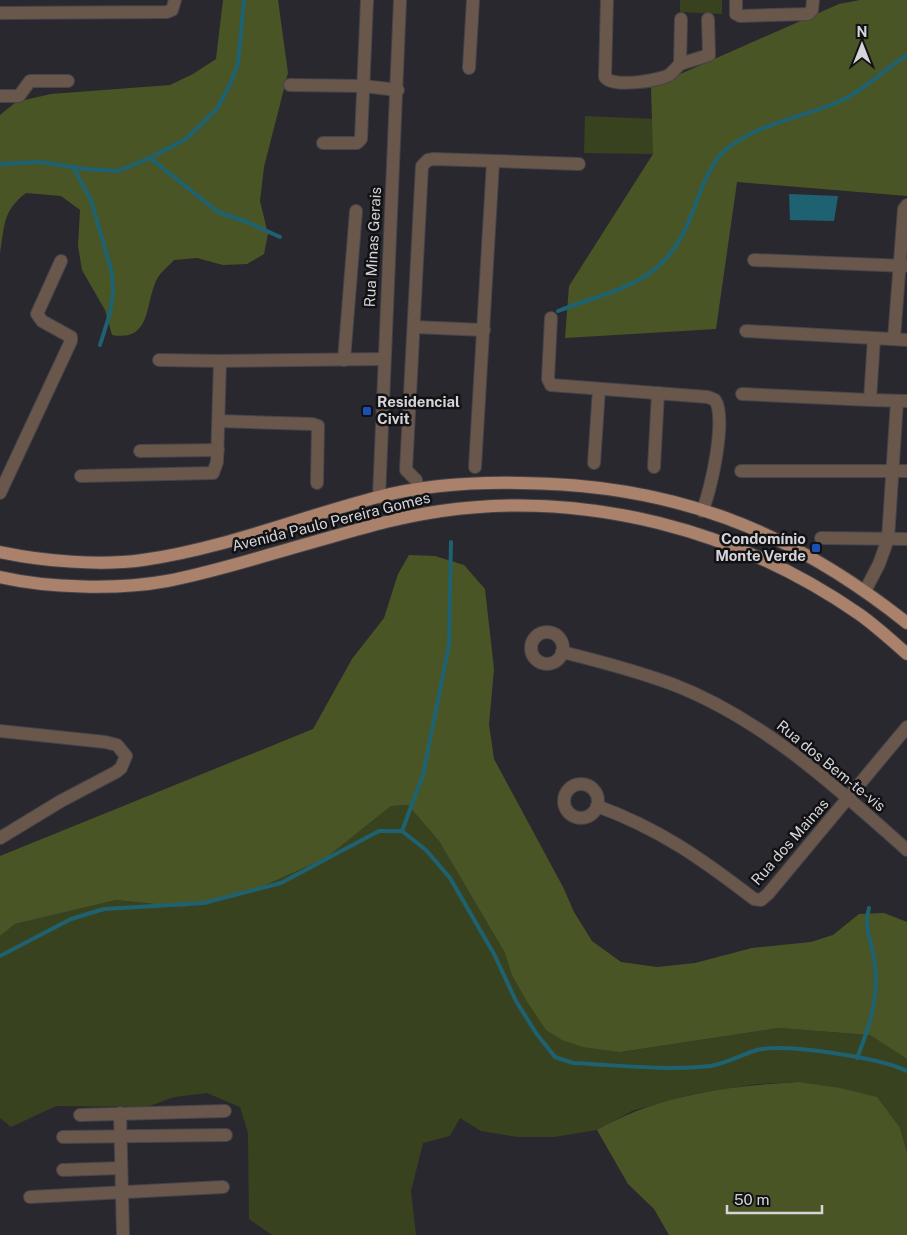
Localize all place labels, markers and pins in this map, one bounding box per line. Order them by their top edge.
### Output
place label: Residencial Civit [377,393,460,427]
marker: Residencial Civit [361,405,373,417]
place label: Condomínio Monte Verde [715,530,806,564]
marker: Condomínio Monte Verde [810,542,822,554]

